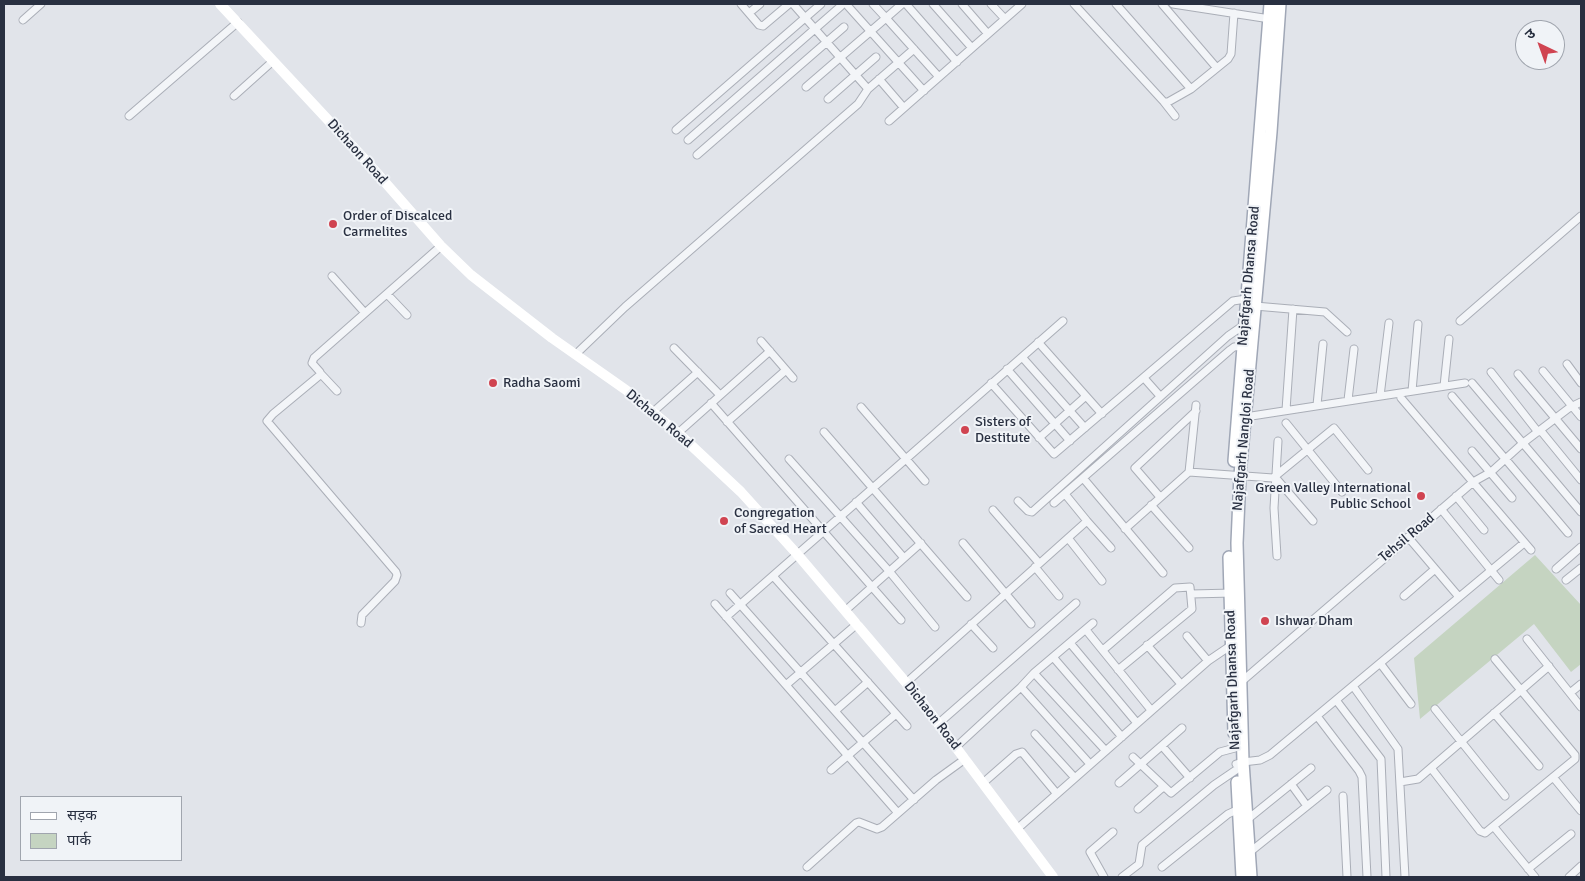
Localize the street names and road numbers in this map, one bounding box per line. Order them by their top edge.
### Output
street label: Dichaon Road [323,116,391,188]
street label: Najafgarh Dhansa Road [1235,205,1263,347]
street label: Najafgarh Nangloi Road [1229,368,1259,512]
street label: Dichaon Road [622,386,696,452]
street label: Tehsil Road [1376,510,1438,566]
street label: Najafgarh Dhansa Road [1222,610,1244,750]
street label: Dichaon Road [900,678,964,754]

